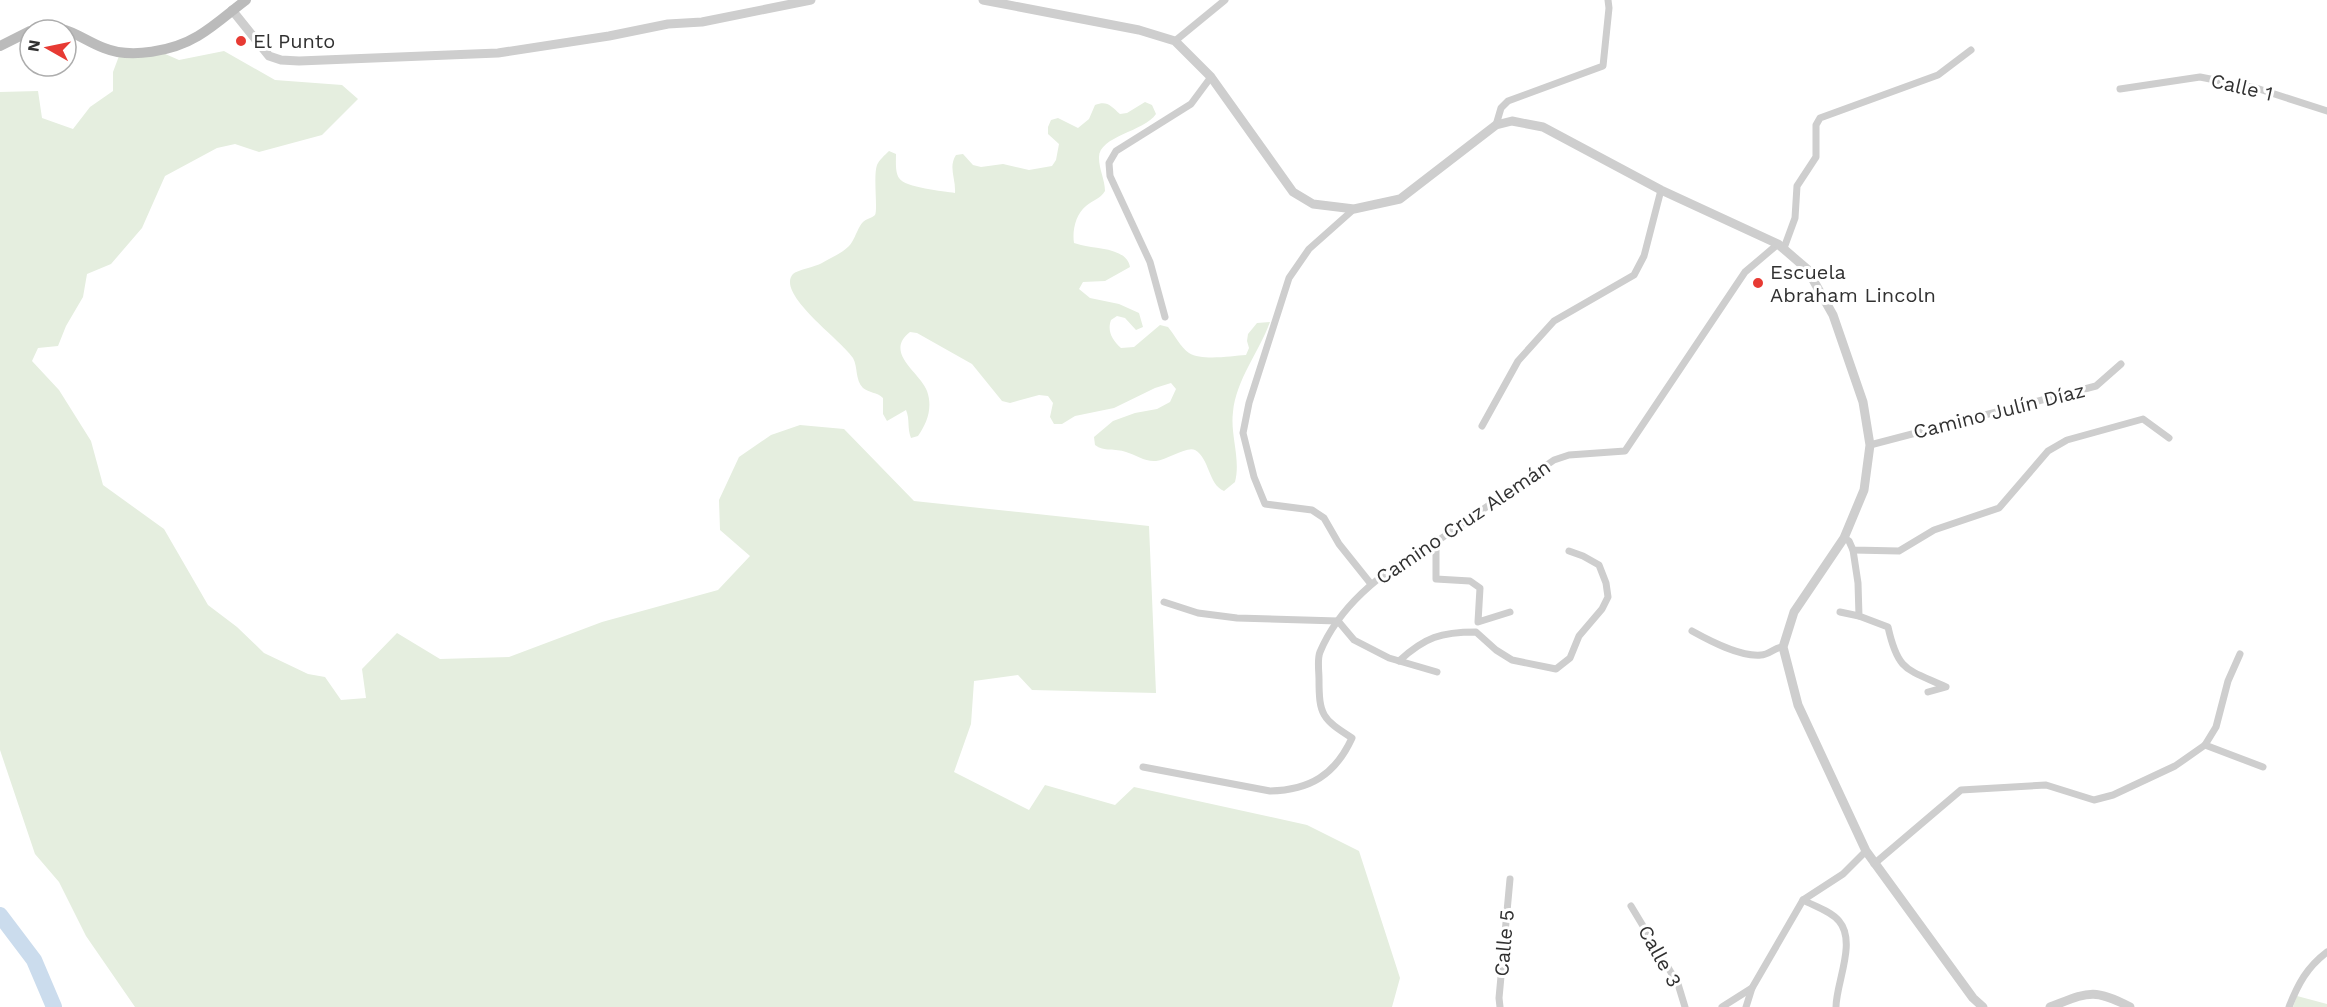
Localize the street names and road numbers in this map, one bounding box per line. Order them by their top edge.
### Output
street label: Calle 1 [2209,68,2275,106]
street label: Camino Julín Díaz [1911,378,2087,444]
street label: Camino Cruz Alemán [1371,455,1555,589]
street label: Calle 5 [1489,908,1519,978]
street label: Calle 3 [1633,921,1687,991]

